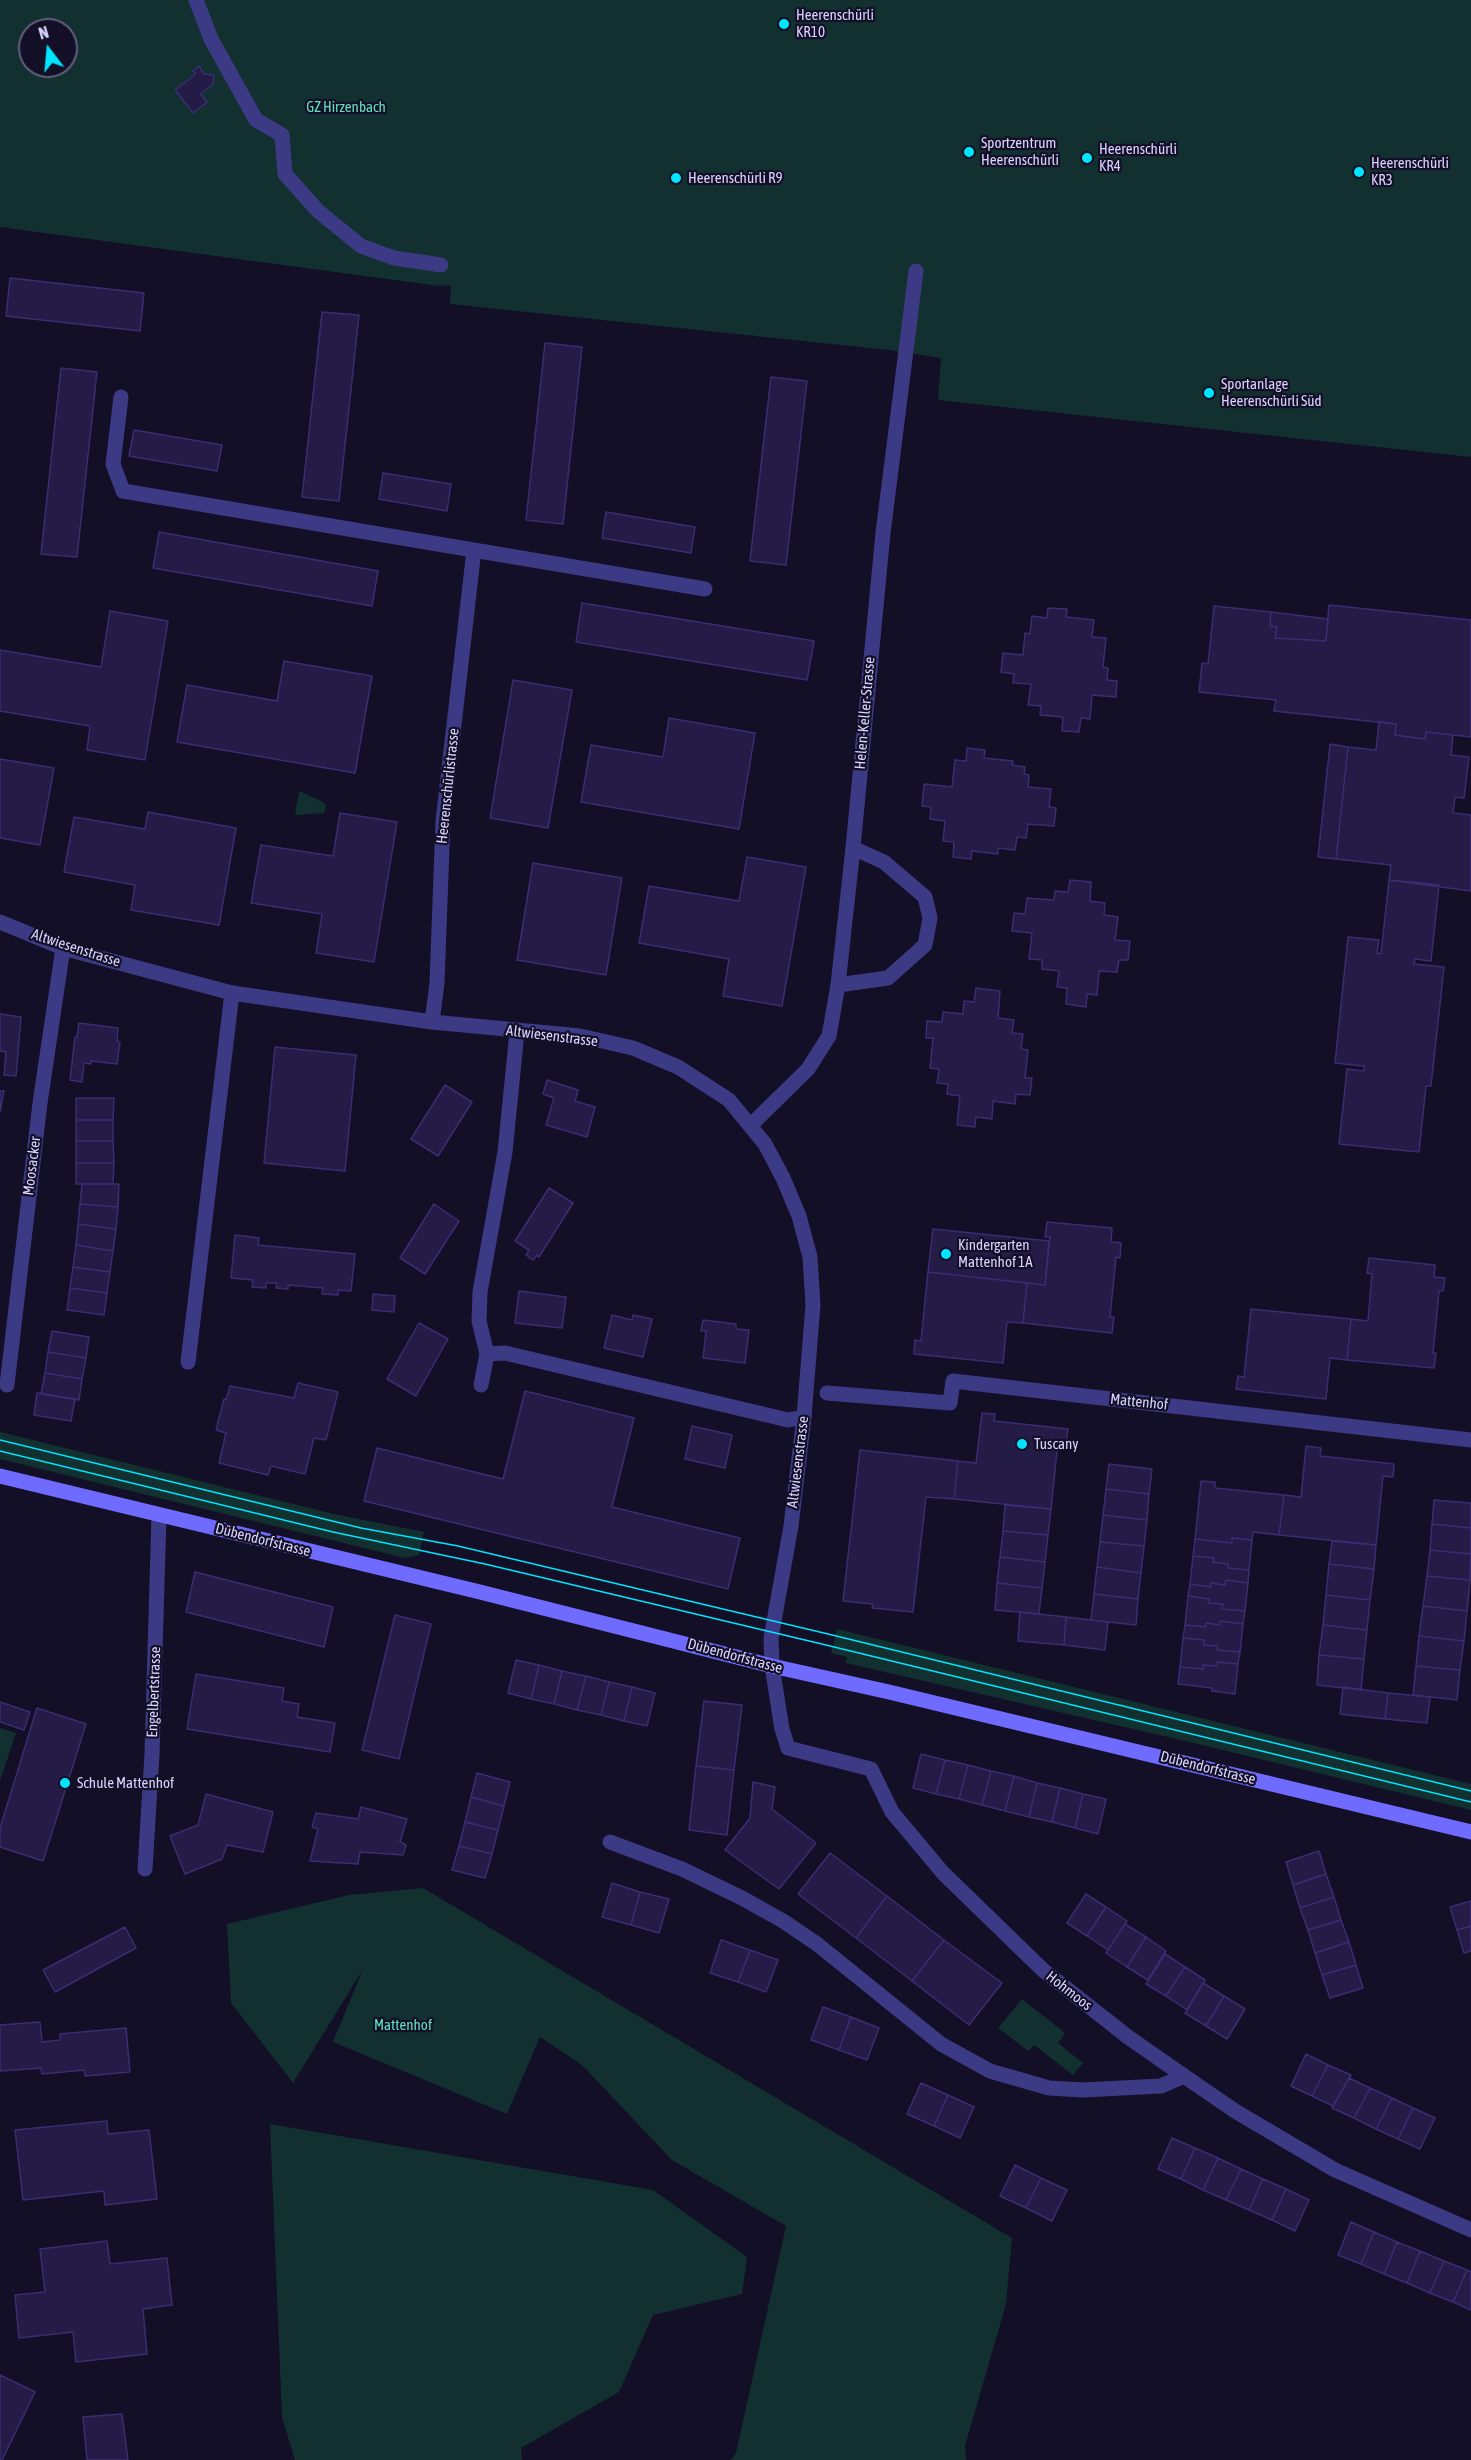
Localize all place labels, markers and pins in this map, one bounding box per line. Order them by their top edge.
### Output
place label: Heerenschürli KR10 [796,6,874,41]
marker: Heerenschürli KR10 [777,17,791,31]
place label: Sportzentrum Heerenschürli [981,134,1059,169]
place label: Heerenschürli KR4 [1099,140,1177,175]
marker: Sportzentrum Heerenschürli [962,145,976,159]
marker: Heerenschürli KR4 [1080,151,1094,165]
place label: Heerenschürli KR3 [1371,154,1449,189]
marker: Heerenschürli KR3 [1352,165,1366,179]
place label: Heerenschürli R9 [688,169,783,187]
marker: Heerenschürli R9 [669,171,683,185]
place label: Sportanlage Heerenschürli Süd [1221,375,1322,410]
marker: Sportanlage Heerenschürli Süd [1202,386,1216,400]
place label: Kindergarten Mattenhof 1A [958,1236,1033,1271]
marker: Kindergarten Mattenhof 1A [939,1247,953,1261]
place label: Tuscany [1034,1435,1078,1453]
marker: Tuscany [1015,1437,1029,1451]
place label: Schule Mattenhof [77,1774,174,1792]
marker: Schule Mattenhof [58,1776,72,1790]

